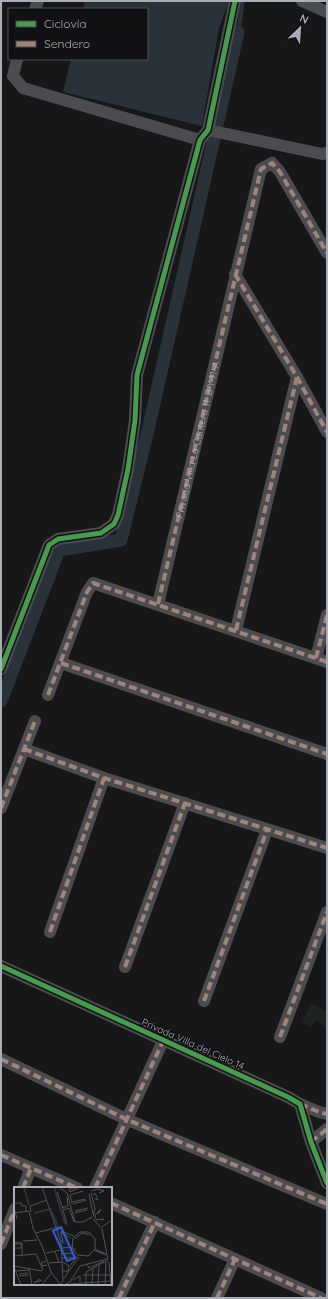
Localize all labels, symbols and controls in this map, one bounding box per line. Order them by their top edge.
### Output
legend [8,8,148,60]
north arrow [280,8,320,48]
text: N [298,11,311,27]
text: Ciclovía [44,16,87,31]
text: Sendero [44,36,90,51]
street label: Privada Villa La Cantera 11-B Y 11-A [172,359,222,519]
street label: Privada Villa del Cielo 14 [140,1015,246,1073]
inset map [14,1187,112,1285]

